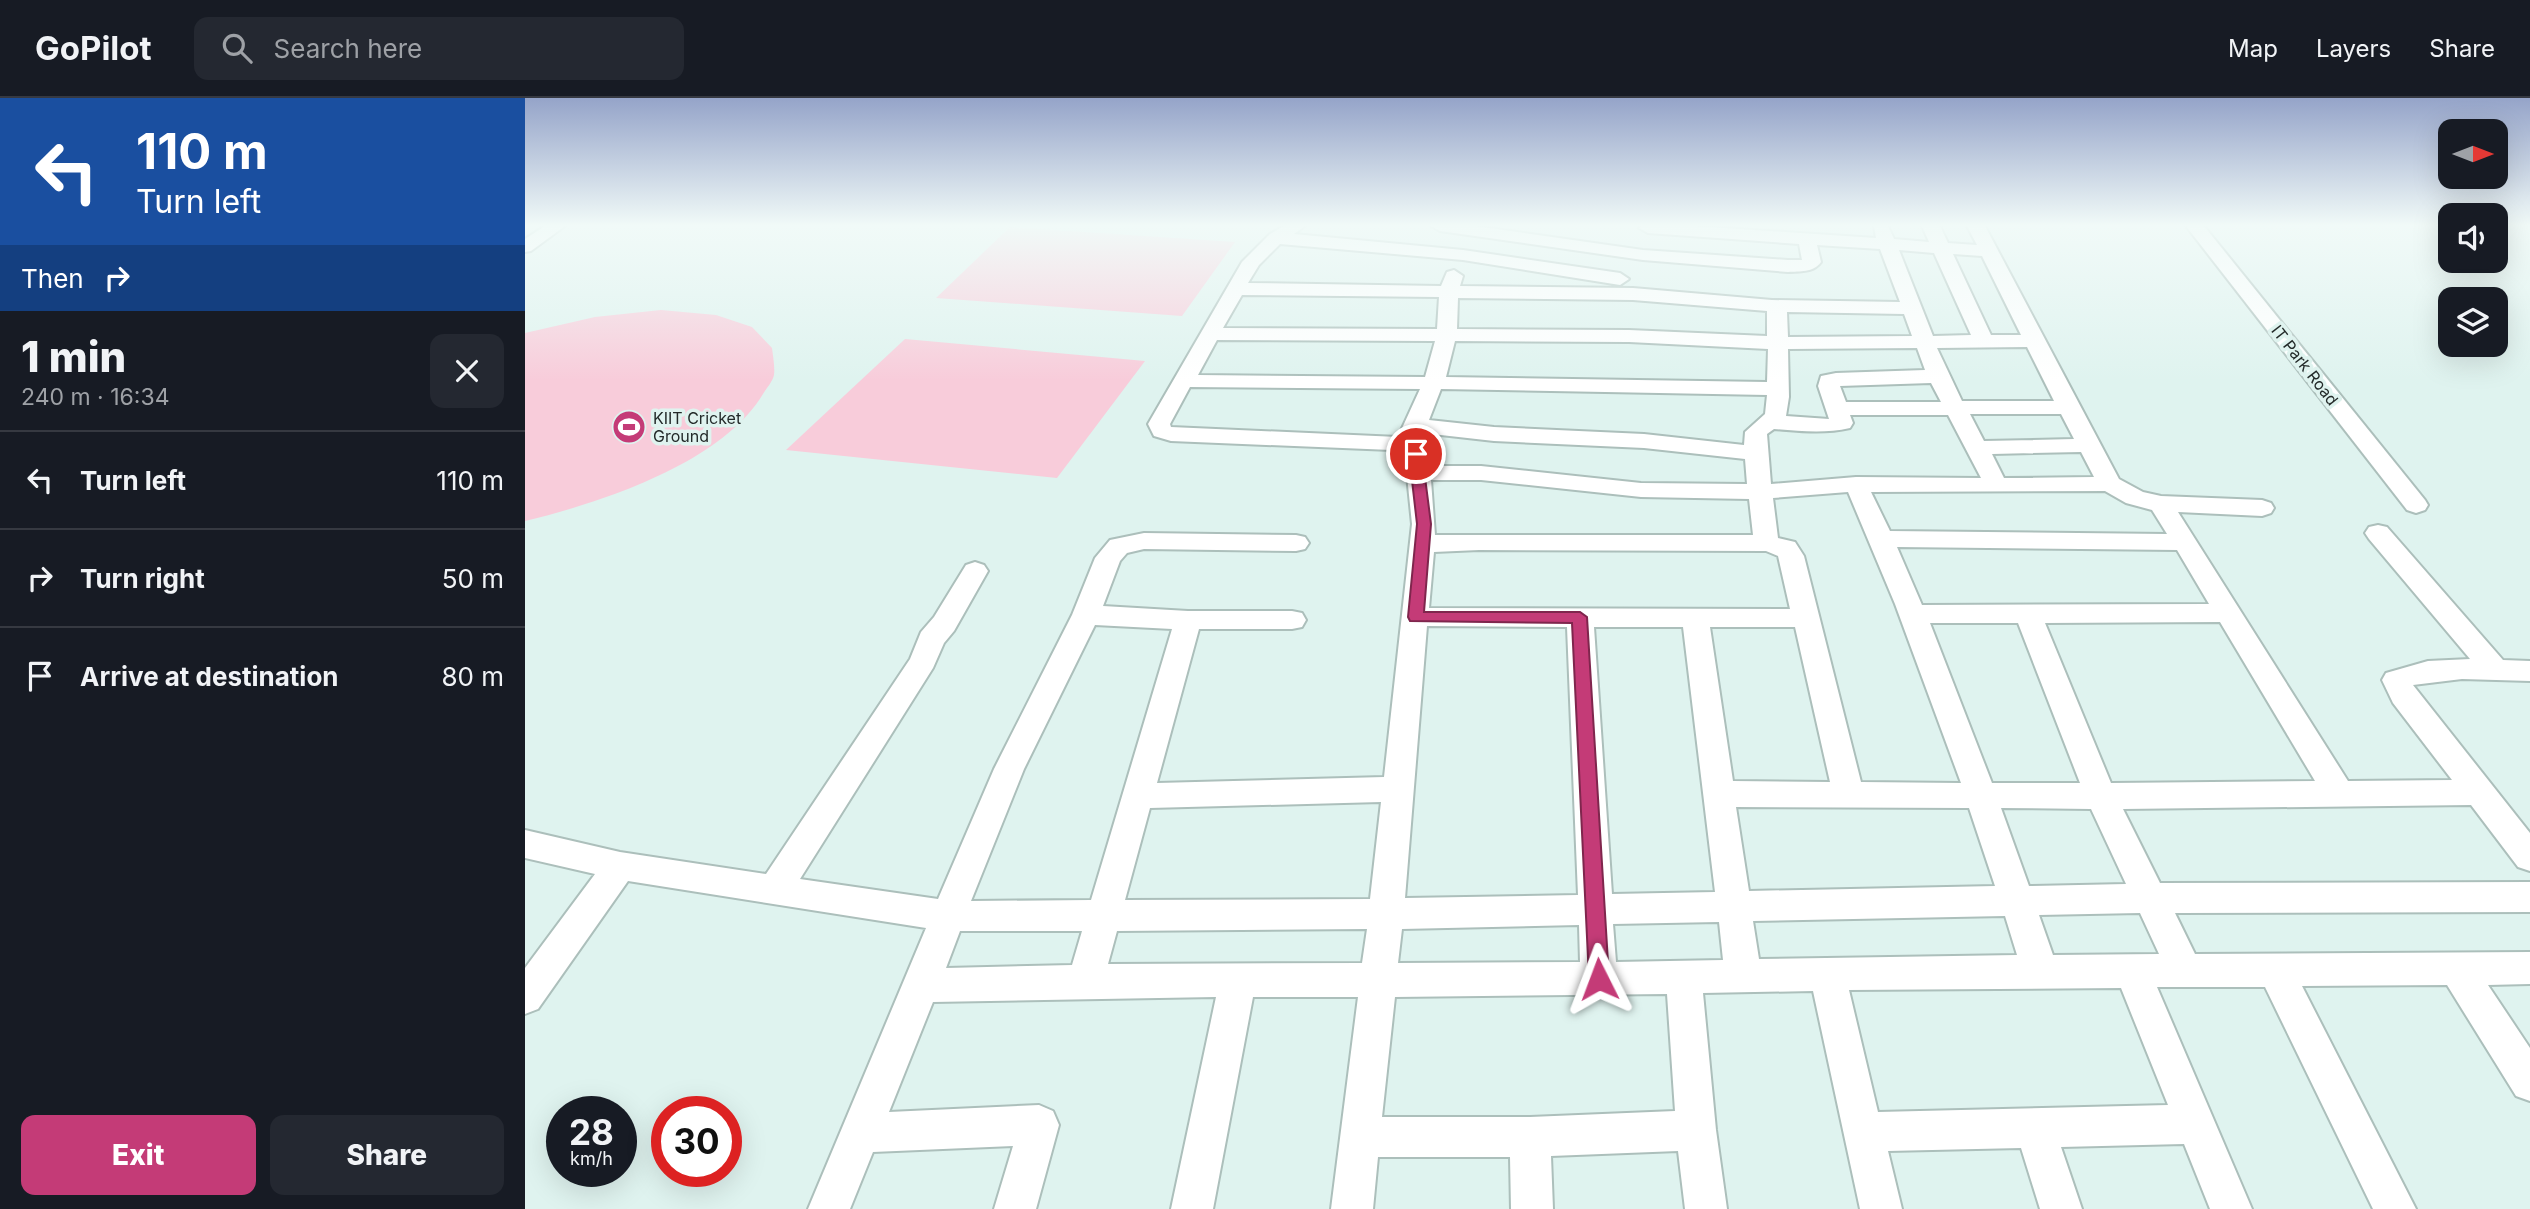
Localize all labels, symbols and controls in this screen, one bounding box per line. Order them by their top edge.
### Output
search box [194,17,684,80]
text: GoPilot [35,28,152,68]
icon: search [218,29,256,67]
text: Search here [274,33,422,64]
text: Map [2228,34,2278,63]
text: Layers [2316,34,2391,63]
text: Share [2429,34,2495,63]
north arrow [2438,119,2508,189]
map controls [2438,119,2508,357]
text: 110 m [136,122,268,181]
icon: left [21,126,112,217]
text: Turn left [136,182,261,221]
button: sound [2438,203,2508,273]
icon: right [98,259,136,297]
text: Then [21,263,84,294]
button: layers [2438,287,2508,357]
street label: IT Park Road [2267,321,2343,409]
text: 1 min [21,331,126,382]
button: close [430,334,504,408]
text: 240 m · 16:34 [21,383,170,411]
sports icon: KIIT Cricket Ground [610,408,648,446]
place label: KIIT Cricket Ground [653,408,741,446]
pin [1386,424,1446,484]
icon: arrive [1397,435,1435,473]
icon: left [21,461,59,499]
text: Turn left [80,465,186,496]
text: 110 m [436,465,504,496]
icon: right [21,559,59,597]
text: Turn right [80,563,205,594]
text: 50 m [442,563,504,594]
icon: arrive [21,657,59,695]
text: Arrive at destination [80,661,339,692]
text: 80 m [441,661,504,692]
position arrow [1562,942,1636,1016]
speed limit sign: 30 [651,1096,742,1187]
text: 28 [569,1111,614,1153]
button: Exit [21,1115,256,1195]
button: Share [270,1115,504,1195]
text: km/h [570,1148,613,1169]

